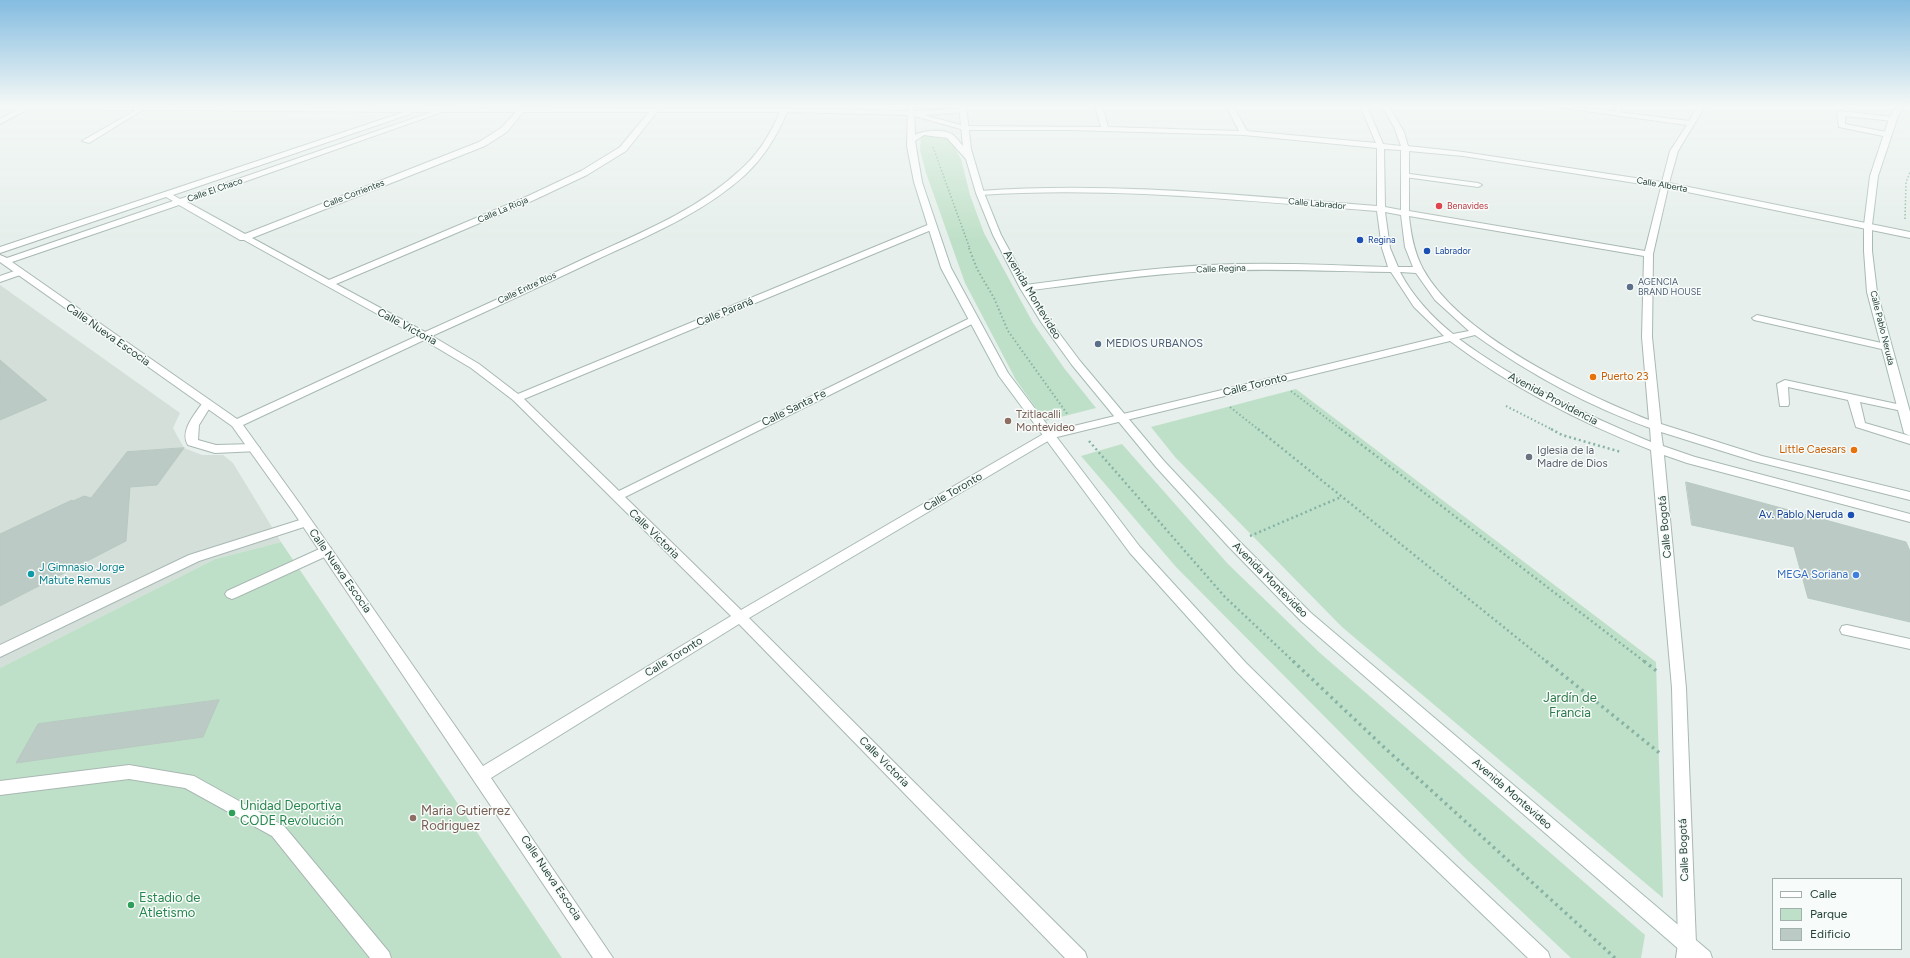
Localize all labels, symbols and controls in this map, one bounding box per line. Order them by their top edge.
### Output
street label: Calle El Chaco [186,175,244,205]
street label: Calle Alberta [1636,175,1688,195]
street label: Calle Corrientes [322,177,386,211]
street label: Calle La Rioja [476,195,530,225]
street label: Calle Labrador [1288,196,1346,212]
marker: Benavides [1434,201,1444,211]
place label: Benavides [1447,201,1488,211]
marker: Regina [1355,235,1365,245]
place label: Regina [1368,235,1396,245]
marker: Labrador [1422,246,1432,256]
place label: Labrador [1435,246,1471,256]
street label: Avenida Montevideo [1000,248,1064,342]
street label: Calle Regina [1196,263,1246,275]
street label: Calle Entre Ríos [496,270,558,306]
place label: AGENCIA BRAND HOUSE [1638,277,1702,298]
marker: AGENCIA BRAND HOUSE [1625,282,1635,292]
street label: Calle Pablo Neruda [1868,290,1896,366]
street label: Calle Paraná [695,295,755,329]
street label: Calle Nueva Escocia [63,301,153,369]
street label: Calle Victoria [375,306,439,348]
place label: MEDIOS URBANOS [1106,337,1203,351]
marker: MEDIOS URBANOS [1093,339,1103,349]
street label: Avenida Providencia [1506,370,1600,428]
place label: Puerto 23 [1601,370,1649,384]
street label: Calle Toronto [1222,371,1288,399]
marker: Puerto 23 [1588,372,1598,382]
street label: Calle Santa Fe [760,387,828,429]
place label: Tzitlacalli Montevideo [1016,408,1075,434]
marker: Tzitlacalli Montevideo [1003,416,1013,426]
place label: Little Caesars [1779,443,1846,457]
place label: Iglesia de la Madre de Dios [1537,444,1608,470]
marker: Little Caesars [1849,445,1859,455]
marker: Iglesia de la Madre de Dios [1524,452,1534,462]
street label: Calle Toronto [921,470,985,514]
street label: Calle Bogotá [1656,495,1674,559]
street label: Calle Victoria [626,506,682,562]
place label: Av. Pablo Neruda [1759,508,1843,522]
marker: Av. Pablo Neruda [1846,510,1856,520]
street label: Calle Nueva Escocia [306,526,374,616]
street label: Avenida Montevideo [1230,540,1310,620]
place label: J Gimnasio Jorge Matute Remus [39,561,124,587]
place label: MEGA Soriana [1777,568,1848,582]
marker: J Gimnasio Jorge Matute Remus [26,569,36,579]
marker: MEGA Soriana [1851,570,1861,580]
street label: Calle Toronto [643,634,705,680]
park label: Jardín de Francia [1543,690,1597,721]
street label: Calle Victoria [856,734,912,790]
street label: Avenida Montevideo [1469,756,1555,832]
place label: Unidad Deportiva CODE Revolución [240,798,343,829]
place label: Maria Gutierrez Rodriguez [421,803,510,834]
marker: Unidad Deportiva CODE Revolución [227,808,237,818]
marker: Maria Gutierrez Rodriguez [408,813,418,823]
street label: Calle Bogotá [1676,818,1692,882]
street label: Calle Nueva Escocia [518,833,584,923]
legend [1772,878,1902,950]
text: Calle [1810,887,1837,901]
place label: Estadio de Atletismo [139,890,200,921]
marker: Estadio de Atletismo [126,900,136,910]
text: Parque [1810,907,1847,921]
text: Edificio [1810,927,1850,941]

